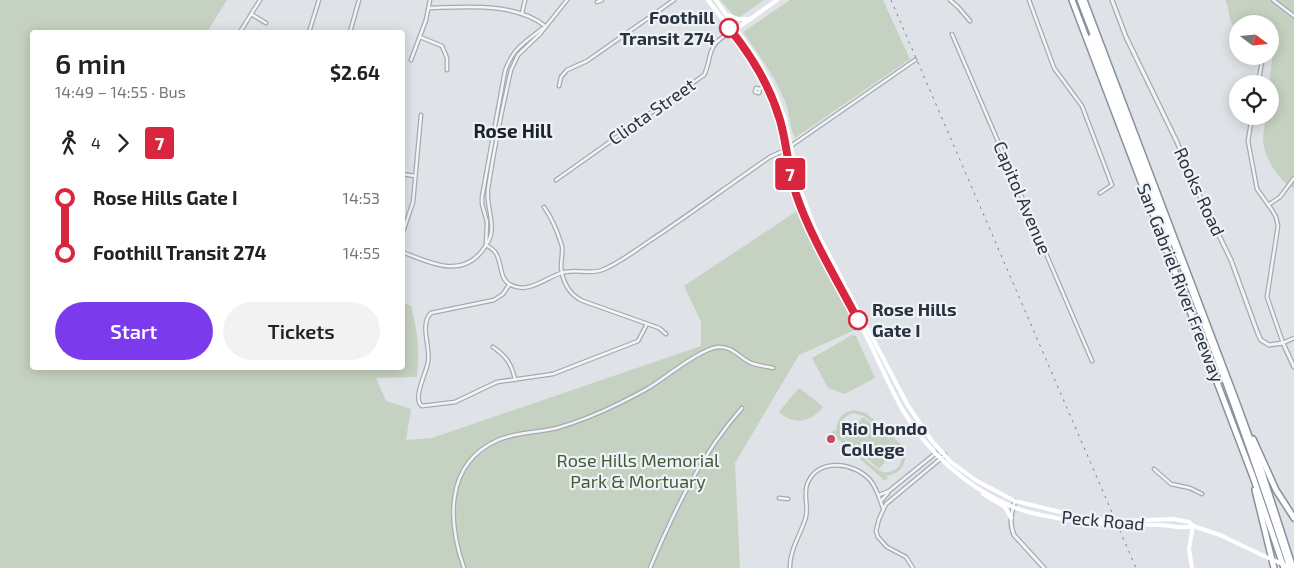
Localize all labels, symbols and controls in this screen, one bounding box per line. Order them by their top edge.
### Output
place label: Foothill Transit 274 [620,6,715,49]
north arrow [1229,15,1279,65]
map controls [1229,15,1279,125]
marker: Foothill Transit 274 [719,18,739,38]
text: 6 min [55,46,126,80]
text: $2.64 [330,61,380,84]
street label: Cliota Street [604,73,699,149]
button: locate [1229,75,1279,125]
text: 14:49 – 14:55 · Bus [55,82,186,101]
district label: Rose Hill [473,119,553,142]
icon: walk [55,129,83,157]
icon: forward [109,129,137,157]
text: 7 [155,132,164,154]
text: 4 [91,133,101,152]
street label: Capitol Avenue [989,138,1057,258]
street label: Rooks Road [1170,144,1230,239]
line badge: 7 [774,158,806,190]
text: 7 [785,163,795,185]
street label: San Gabriel River Freeway [1133,180,1229,386]
text: Rose Hills Gate I [93,186,238,209]
text: 14:53 [343,188,380,207]
text: Foothill Transit 274 [93,241,267,264]
text: 14:55 [343,243,380,262]
place label: Rose Hills Gate I [872,298,957,341]
button: Start [55,302,213,360]
button: Tickets [223,302,380,360]
marker: Rose Hills Gate I [848,310,868,330]
place label: Rio Hondo College [841,417,927,460]
marker: Rio Hondo College [825,433,837,445]
park label: Rose Hills Memorial Park & Mortuary [557,449,720,492]
street label: Peck Road [1061,505,1146,535]

